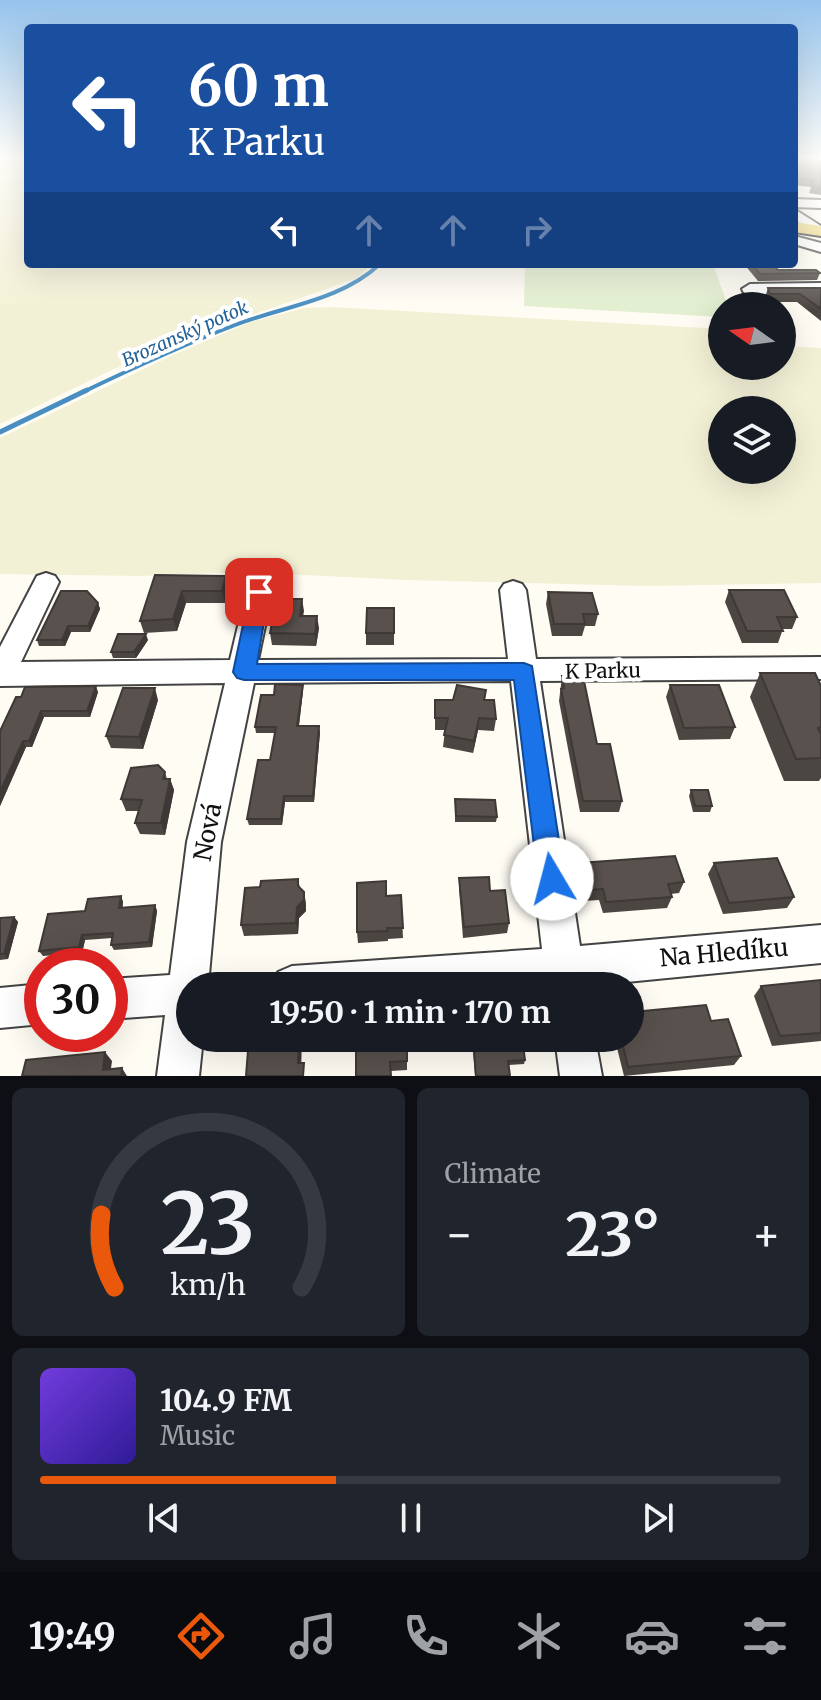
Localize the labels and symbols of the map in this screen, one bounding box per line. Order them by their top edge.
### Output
north arrow [708,292,796,380]
water label: Brozanský potok [118,295,252,372]
pin [225,558,293,626]
street label: K Parku [565,657,641,684]
street label: Nová [187,800,228,864]
position arrow [510,837,594,921]
street label: Na Hledíku [658,931,790,974]
speed limit sign: 30 [24,948,128,1052]

